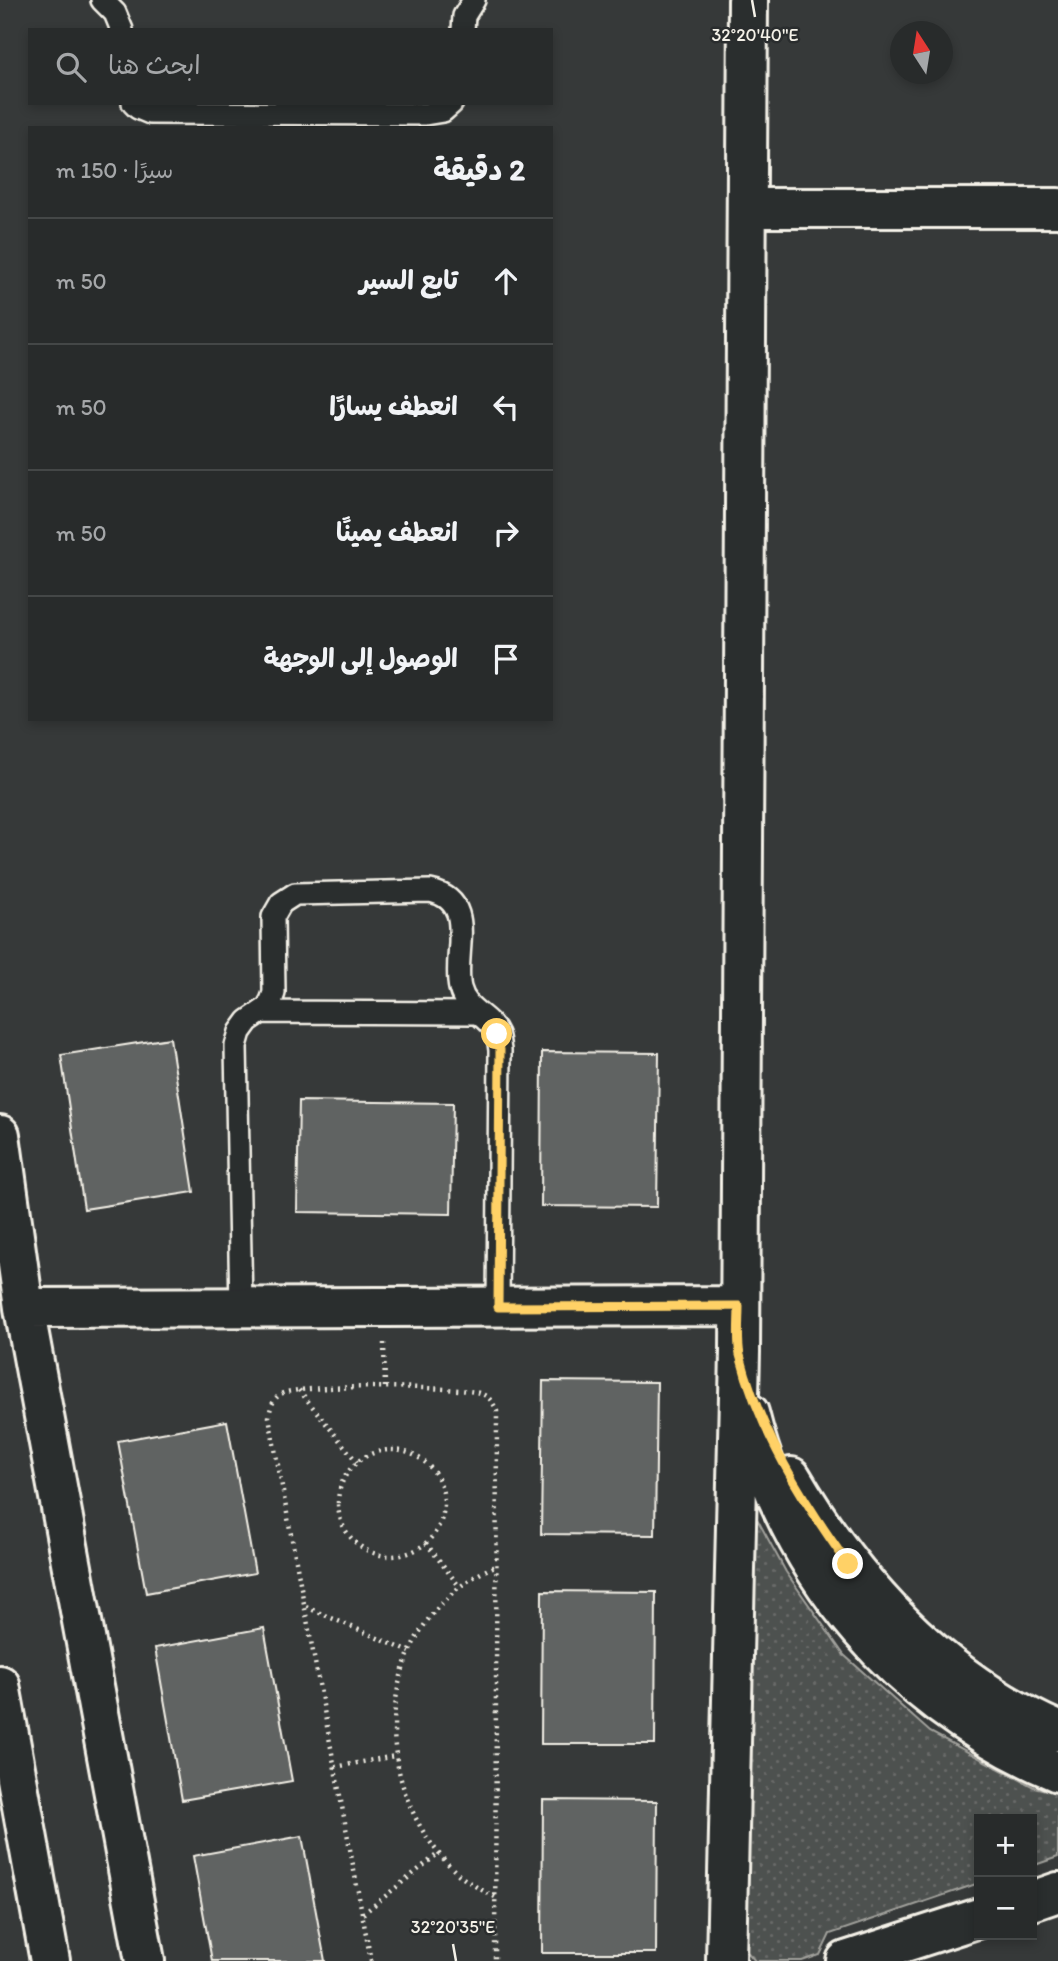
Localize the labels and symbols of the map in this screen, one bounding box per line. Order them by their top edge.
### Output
north arrow [890,21,953,84]
text: 32°20'40"E [712,24,799,46]
route start [481,1018,512,1049]
route end [832,1548,863,1579]
text: 32°20'35"E [411,1916,495,1938]

